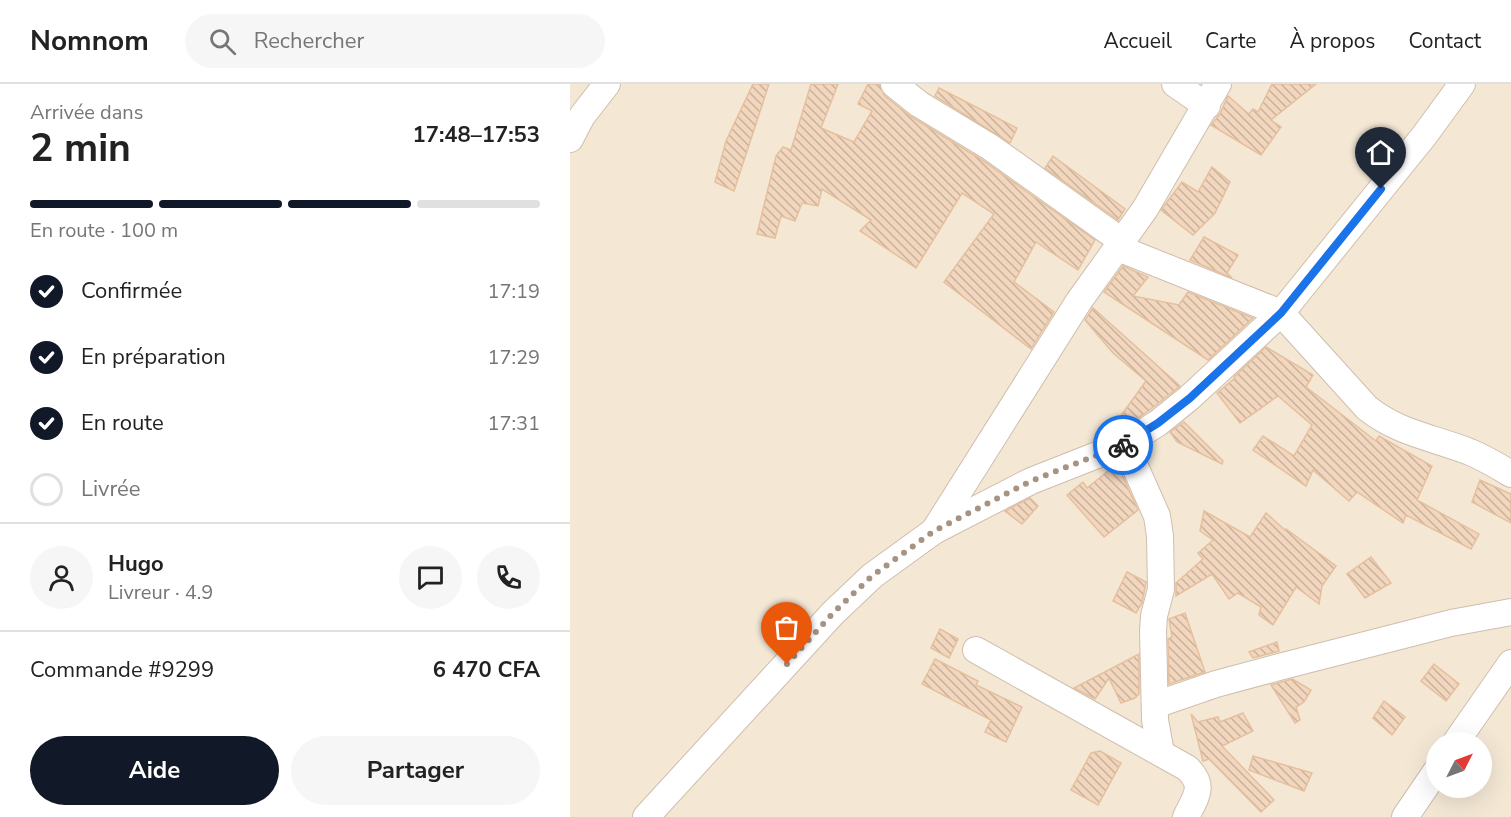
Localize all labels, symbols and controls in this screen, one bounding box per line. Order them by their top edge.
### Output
search box [185,14,605,68]
text: Nomnom [30,22,149,60]
icon: search [206,25,239,58]
text: Rechercher [254,26,364,56]
text: Accueil [1103,27,1172,55]
text: Carte [1205,27,1256,55]
text: À propos [1289,27,1375,55]
text: Contact [1408,27,1481,55]
text: Arrivée dans [30,99,143,126]
text: 17:48–17:53 [412,120,540,150]
text: 2 min [30,122,131,175]
pin [1355,127,1406,189]
icon: home [1364,136,1397,169]
text: En route · 100 m [30,217,178,244]
icon: check [30,275,63,308]
text: Confirmée [81,276,182,306]
text: 17:19 [487,278,540,305]
icon: check [30,341,63,374]
text: En préparation [81,342,226,372]
text: 17:29 [487,344,540,371]
icon: check [30,407,63,440]
text: En route [81,408,164,438]
text: 17:31 [487,410,540,437]
courier [1093,415,1153,475]
icon: bike [1107,429,1140,462]
text: Livrée [81,474,141,504]
button: person [30,546,93,609]
button: chat [399,546,462,609]
button: phone [477,546,540,609]
text: Hugo [108,549,164,579]
text: Livreur · 4.9 [108,579,213,606]
pin [761,602,812,664]
icon: bag [770,611,803,644]
text: Commande #9299 [30,655,214,685]
text: 6 470 CFA [433,655,540,685]
north arrow [1426,732,1492,798]
map controls [1426,732,1492,798]
button: Aide [30,736,279,805]
button: Partager [291,736,540,805]

